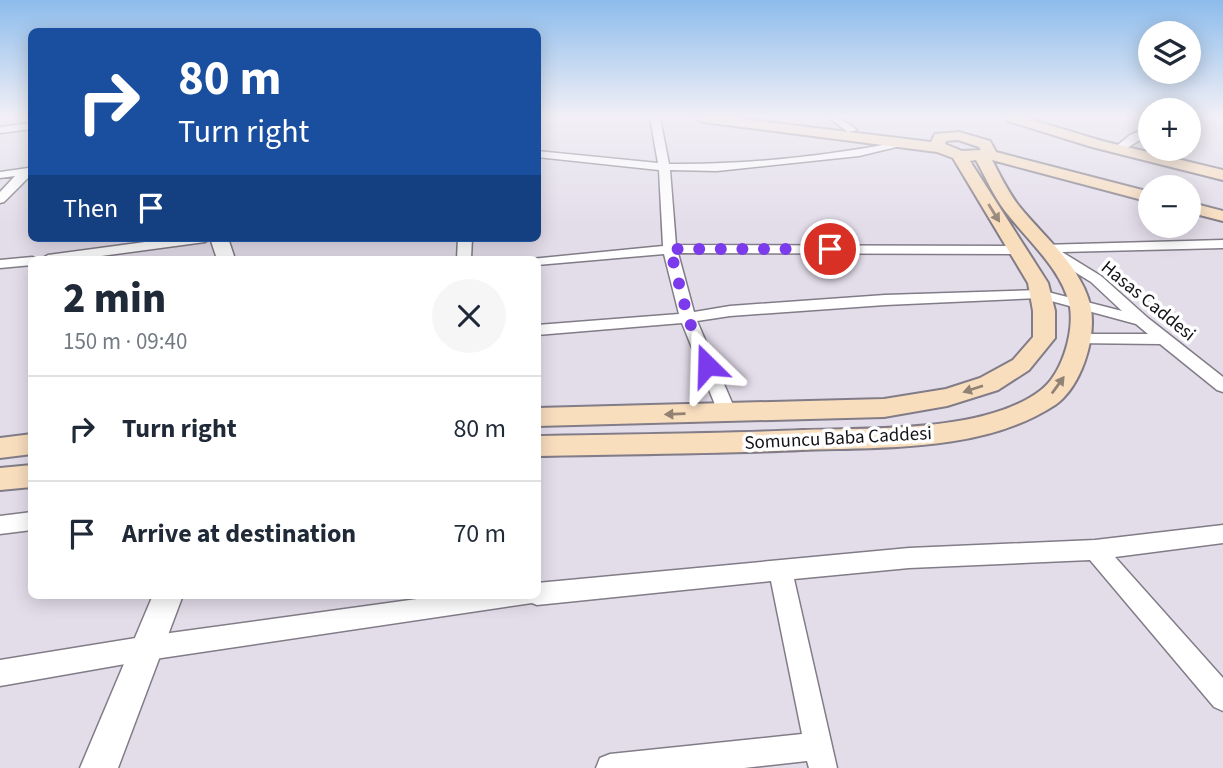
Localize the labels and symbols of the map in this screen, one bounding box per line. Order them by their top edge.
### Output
one-way arrow [987,204,1001,222]
pin [800,219,860,279]
street label: Hasas Caddesi [1095,255,1201,348]
position arrow [670,328,744,402]
one-way arrow [1051,376,1065,394]
one-way arrow [963,384,984,394]
one-way arrow [663,408,685,419]
street label: Somuncu Baba Caddesi [744,420,932,457]

